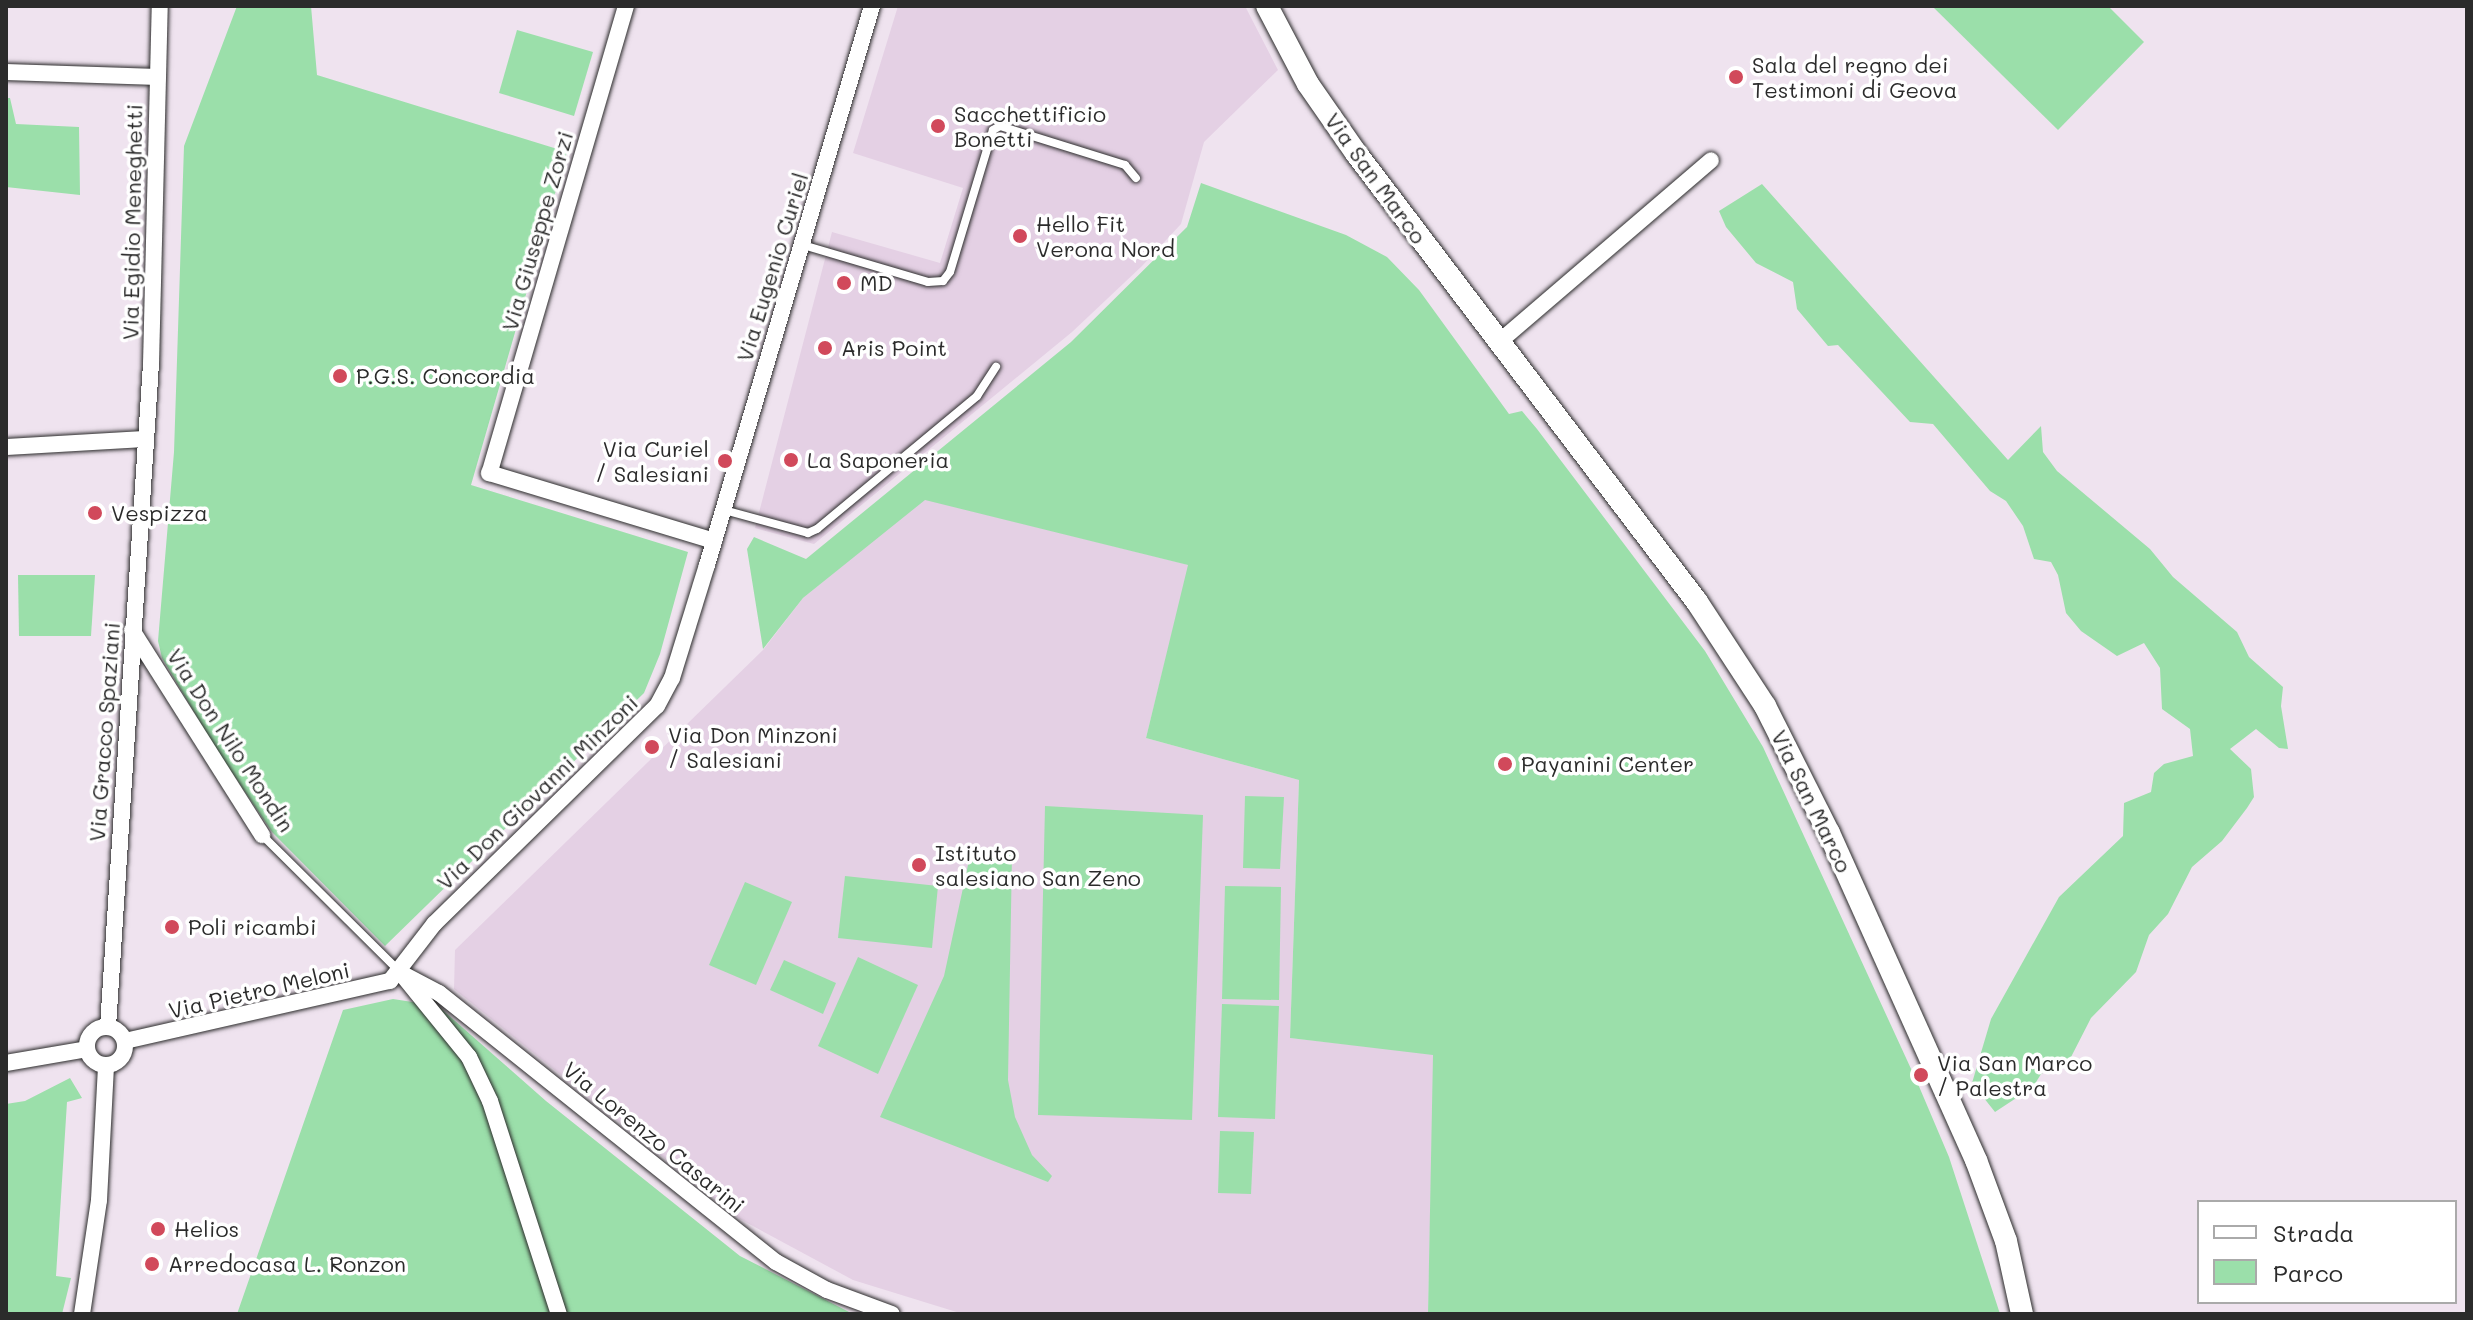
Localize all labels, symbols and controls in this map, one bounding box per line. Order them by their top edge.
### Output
place label: Sala del regno dei Testimoni di Geova [1752,51,1958,102]
marker: Sala del regno dei Testimoni di Geova [1727,68,1745,86]
place label: Sacchettificio Bonetti [954,100,1106,152]
street label: Via Egidio Meneghetti [117,104,147,340]
street label: Via San Marco [1320,107,1432,249]
marker: Sacchettificio Bonetti [929,117,947,135]
street label: Via Giuseppe Zorzi [496,128,578,334]
street label: Via Eugenio Curiel [731,169,813,365]
place label: Hello Fit Verona Nord [1036,210,1175,262]
marker: Hello Fit Verona Nord [1011,227,1029,245]
place label: MD [860,270,893,296]
marker: MD [835,274,853,292]
place label: Aris Point [841,335,947,361]
marker: Aris Point [816,339,834,357]
place label: P.G.S. Concordia [356,363,535,389]
marker: P.G.S. Concordia [331,367,349,385]
place label: Via Curiel / Salesiani [595,435,709,486]
place label: La Saponeria [807,447,949,473]
marker: La Saponeria [782,451,800,469]
marker: Via Curiel / Salesiani [716,452,734,470]
place label: Vespizza [111,500,208,526]
marker: Vespizza [86,504,104,522]
street label: Via Gracco Spaziani [83,621,125,843]
street label: Via Don Nilo Mondin [162,643,300,837]
street label: Via Don Giovanni Minzoni [431,689,643,895]
place label: Via Don Minzoni / Salesiani [668,721,838,772]
street label: Via San Marco [1766,725,1858,877]
marker: Via Don Minzoni / Salesiani [643,738,661,756]
place label: Payanini Center [1521,751,1694,777]
marker: Payanini Center [1496,755,1514,773]
place label: Istituto salesiano San Zeno [935,839,1141,890]
marker: Istituto salesiano San Zeno [910,856,928,874]
place label: Poli ricambi [188,914,316,940]
marker: Poli ricambi [163,918,181,936]
street label: Via Pietro Meloni [166,956,352,1024]
place label: Via San Marco / Palestra [1937,1049,2092,1100]
street label: Via Lorenzo Casarini [558,1056,750,1218]
marker: Via San Marco / Palestra [1912,1066,1930,1084]
legend [2197,1200,2457,1304]
place label: Helios [174,1216,239,1242]
text: Strada [2273,1217,2354,1248]
marker: Helios [149,1220,167,1238]
place label: Arredocasa L. Ronzon [168,1251,406,1277]
marker: Arredocasa L. Ronzon [143,1255,161,1273]
text: Parco [2273,1257,2343,1288]

